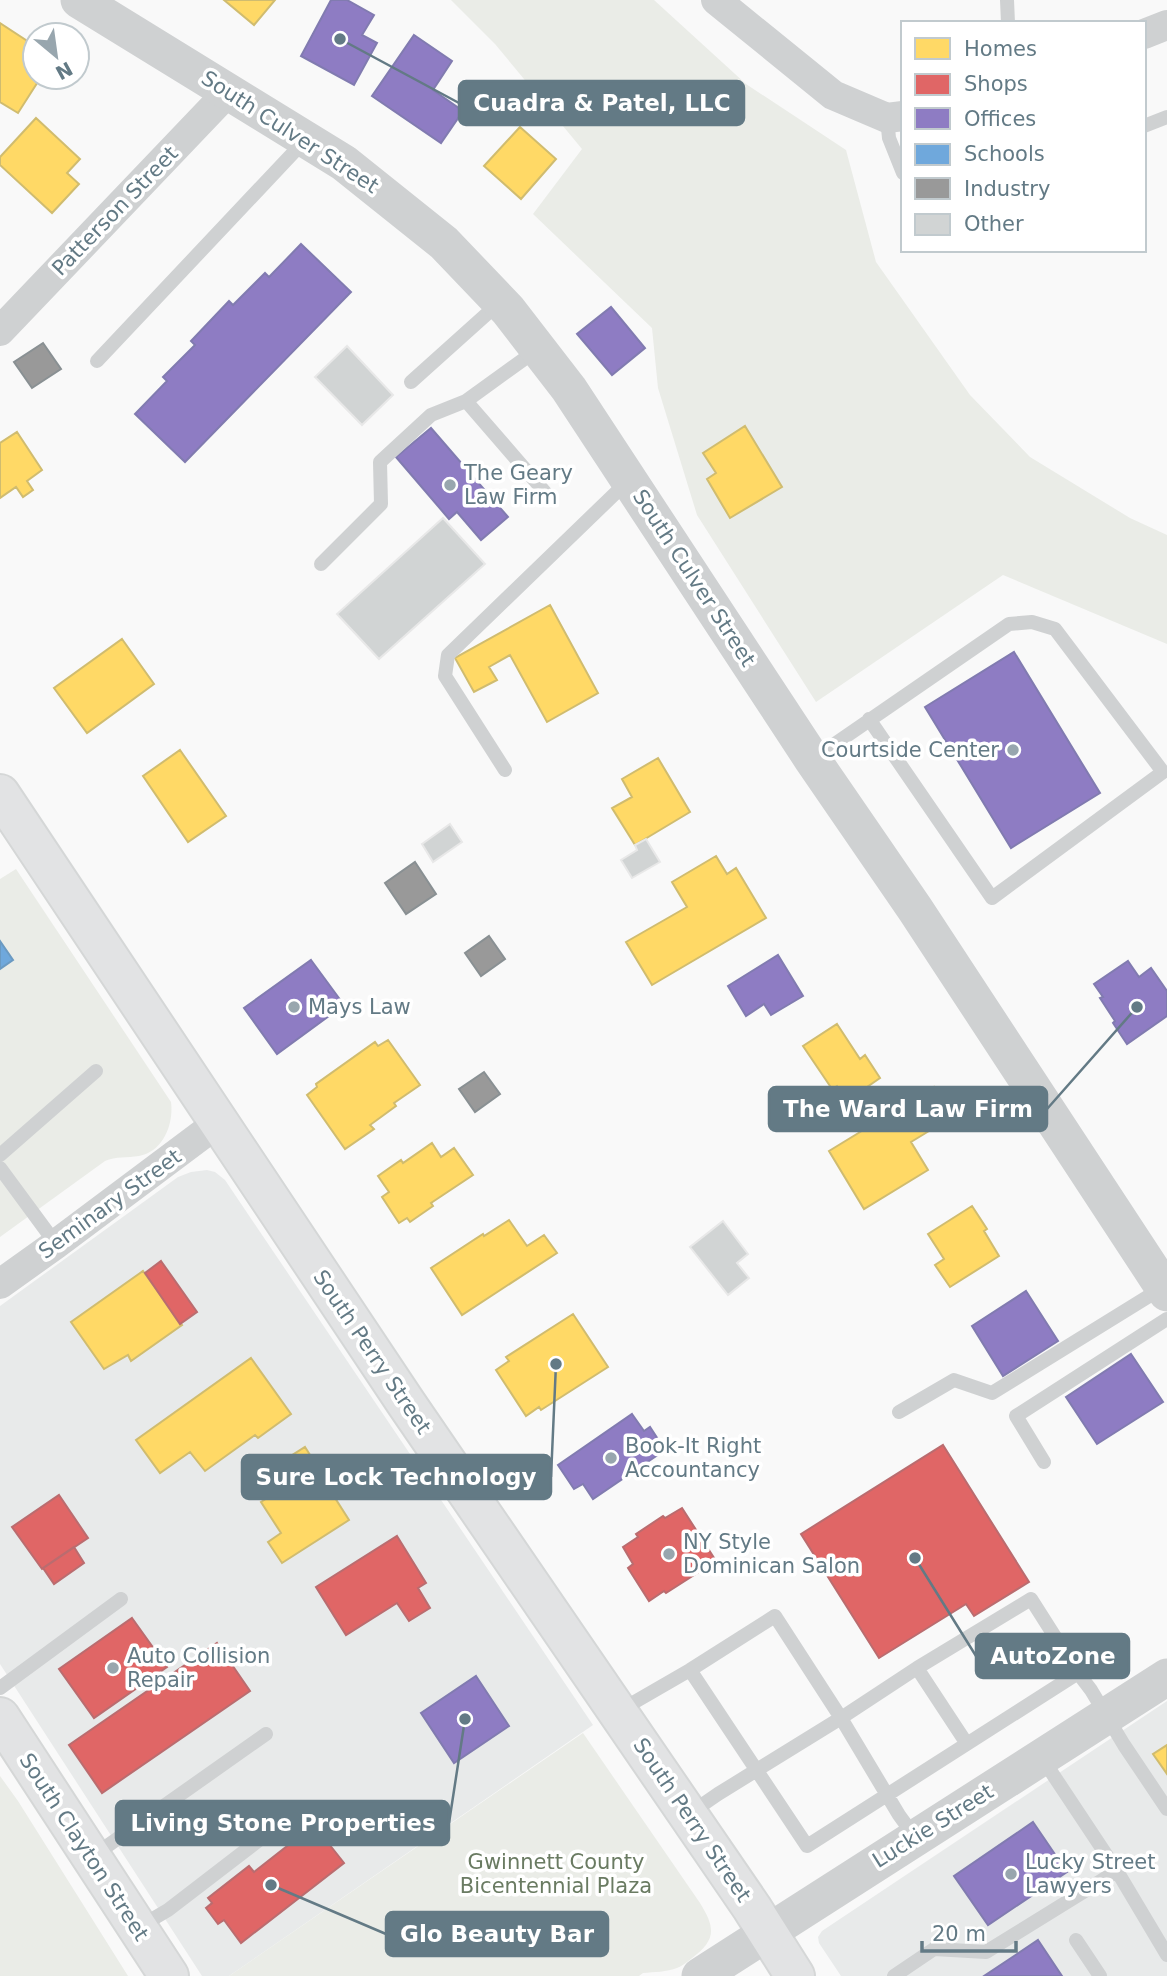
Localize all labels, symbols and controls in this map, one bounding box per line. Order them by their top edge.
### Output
north arrow [21,21,91,91]
legend [901,21,1146,252]
text: Homes [964,37,1037,61]
text: N [52,57,77,84]
street label: South Culver Street [197,66,383,198]
text: Shops [964,72,1028,96]
callout: Cuadra & Patel, LLC [459,81,744,125]
text: Cuadra & Patel, LLC [473,90,731,116]
text: Offices [964,107,1036,131]
street label: Patterson Street [47,141,183,281]
text: Schools [964,142,1045,166]
text: Industry [964,177,1050,201]
text: Other [964,212,1024,236]
place label: The Geary Law Firm [463,461,573,509]
marker: The Geary Law Firm [442,477,458,493]
street label: South Culver Street [628,485,760,671]
place label: Courtside Center [821,738,999,762]
marker: Courtside Center [1005,742,1021,758]
place label: Mays Law [308,995,411,1019]
marker: Mays Law [286,999,302,1015]
callout: The Ward Law Firm [769,1087,1047,1131]
text: The Ward Law Firm [783,1096,1033,1122]
street label: Seminary Street [34,1144,186,1264]
street label: South Perry Street [308,1266,436,1438]
place label: Book-It Right Accountancy [625,1434,761,1482]
marker: Book-It Right Accountancy [603,1450,619,1466]
callout: Sure Lock Technology [242,1455,551,1499]
text: Sure Lock Technology [256,1464,536,1490]
place label: NY Style Dominican Salon [683,1530,860,1578]
marker: NY Style Dominican Salon [661,1546,677,1562]
callout: AutoZone [976,1634,1129,1678]
text: AutoZone [990,1643,1116,1669]
place label: Auto Collision Repair [127,1644,270,1692]
marker: Auto Collision Repair [105,1660,121,1676]
street label: South Perry Street [628,1734,756,1906]
street label: South Clayton Street [14,1749,154,1945]
street label: Luckie Street [868,1779,998,1873]
callout: Living Stone Properties [116,1801,449,1845]
text: Living Stone Properties [130,1810,436,1836]
park label: Gwinnett County Bicentennial Plaza [460,1850,652,1898]
place label: Lucky Street Lawyers [1025,1850,1156,1898]
marker: Lucky Street Lawyers [1003,1866,1019,1882]
scale bar [922,1910,1016,1954]
callout: Glo Beauty Bar [386,1912,608,1956]
text: Glo Beauty Bar [400,1921,595,1947]
text: 20 m [932,1922,986,1946]

